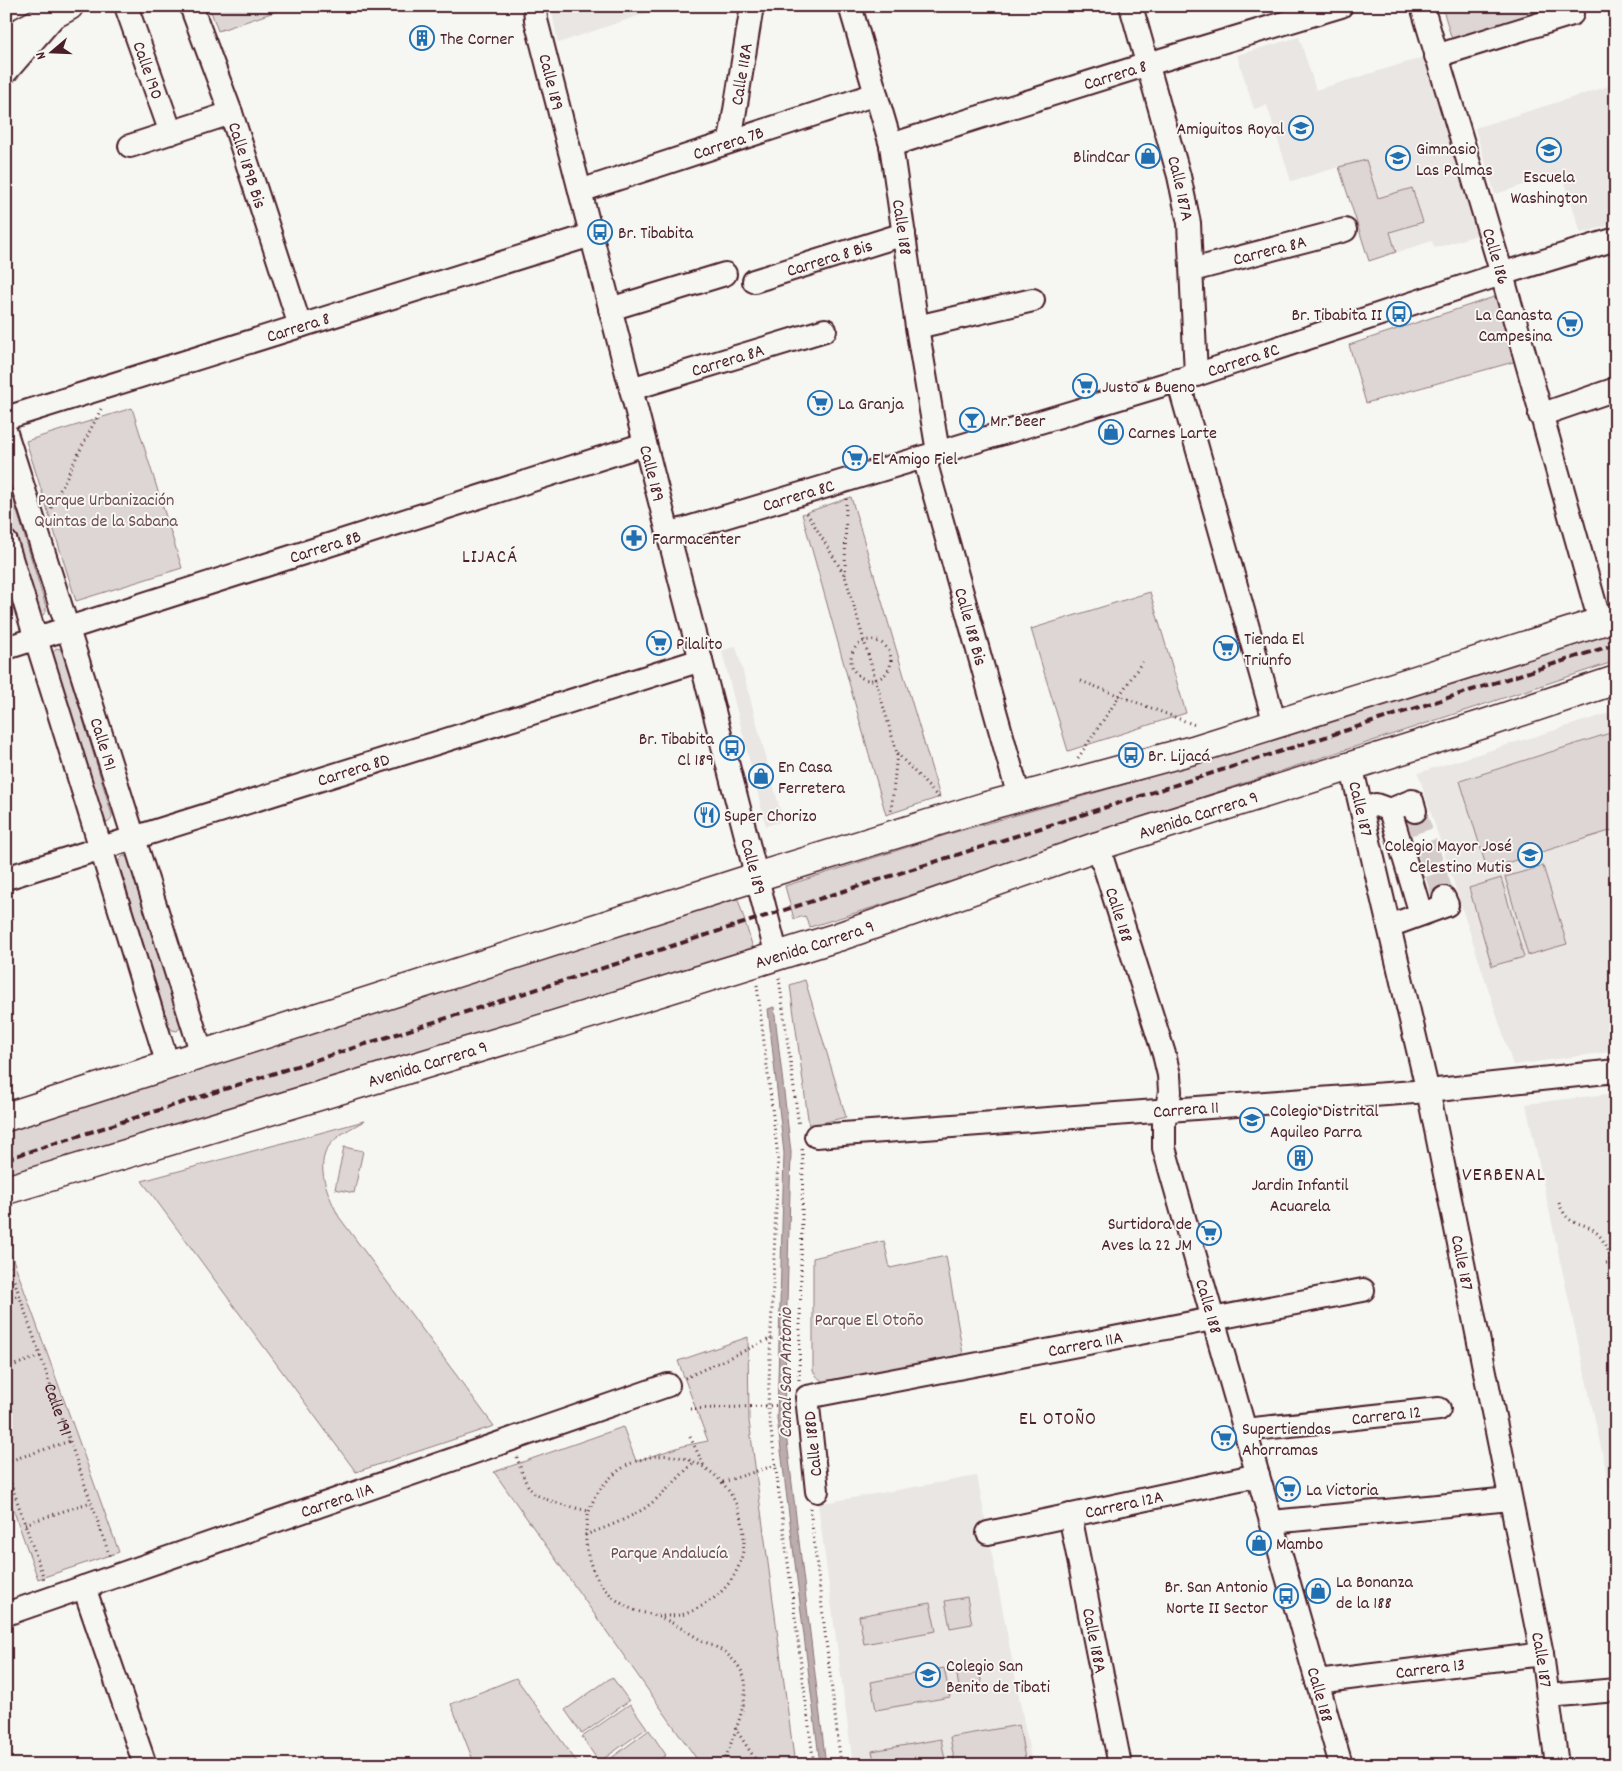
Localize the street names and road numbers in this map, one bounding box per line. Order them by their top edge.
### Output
street label: Calle 190 [125,38,168,103]
street label: Calle 118A [726,41,761,107]
street label: Calle 189 [530,52,569,113]
street label: Carrera 8 [1081,55,1151,98]
street label: Calle 189B Bis [220,119,271,212]
street label: Carrera 7B [690,121,768,168]
street label: Calle 187A [1159,153,1198,224]
street label: Calle 188 [884,198,917,257]
street label: Calle 186 [1474,225,1514,288]
street label: Carrera 8A [1231,231,1310,274]
street label: Carrera 8 Bis [784,235,876,285]
street label: Carrera 8 [264,307,334,351]
street label: Carrera 8C [1205,338,1283,385]
street label: Carrera 8A [689,339,768,385]
street label: Calle 189 [631,443,670,505]
street label: Carrera 8C [760,475,838,520]
street label: Carrera 8B [287,525,365,572]
street label: Calle 188 Bis [946,585,992,669]
street label: Calle 191 [82,715,122,774]
street label: Carrera 8D [315,748,393,795]
street label: Calle 187 [1340,779,1377,840]
street label: Avenida Carrera 9 [1136,786,1262,847]
street label: Calle 189 [732,836,771,898]
street label: Calle 188 [1097,885,1138,946]
street label: Avenida Carrera 9 [752,915,878,977]
street label: Avenida Carrera 9 [365,1036,491,1096]
street label: Carrera 11 [1152,1096,1220,1126]
street label: Calle 187 [1443,1233,1478,1293]
street label: Calle 188 [1187,1276,1227,1337]
street label: Carrera 11A [1046,1326,1126,1365]
street label: Calle 191 [36,1380,77,1440]
street label: Carrera 12 [1350,1401,1422,1433]
street label: Calle 188D [799,1410,830,1478]
street label: Carrera 11A [298,1478,378,1526]
street label: Carrera 12A [1083,1486,1166,1527]
street label: Calle 188A [1074,1606,1111,1676]
street label: Calle 187 [1523,1630,1556,1689]
street label: Carrera 13 [1394,1654,1467,1687]
street label: Calle 188 [1299,1665,1338,1726]

